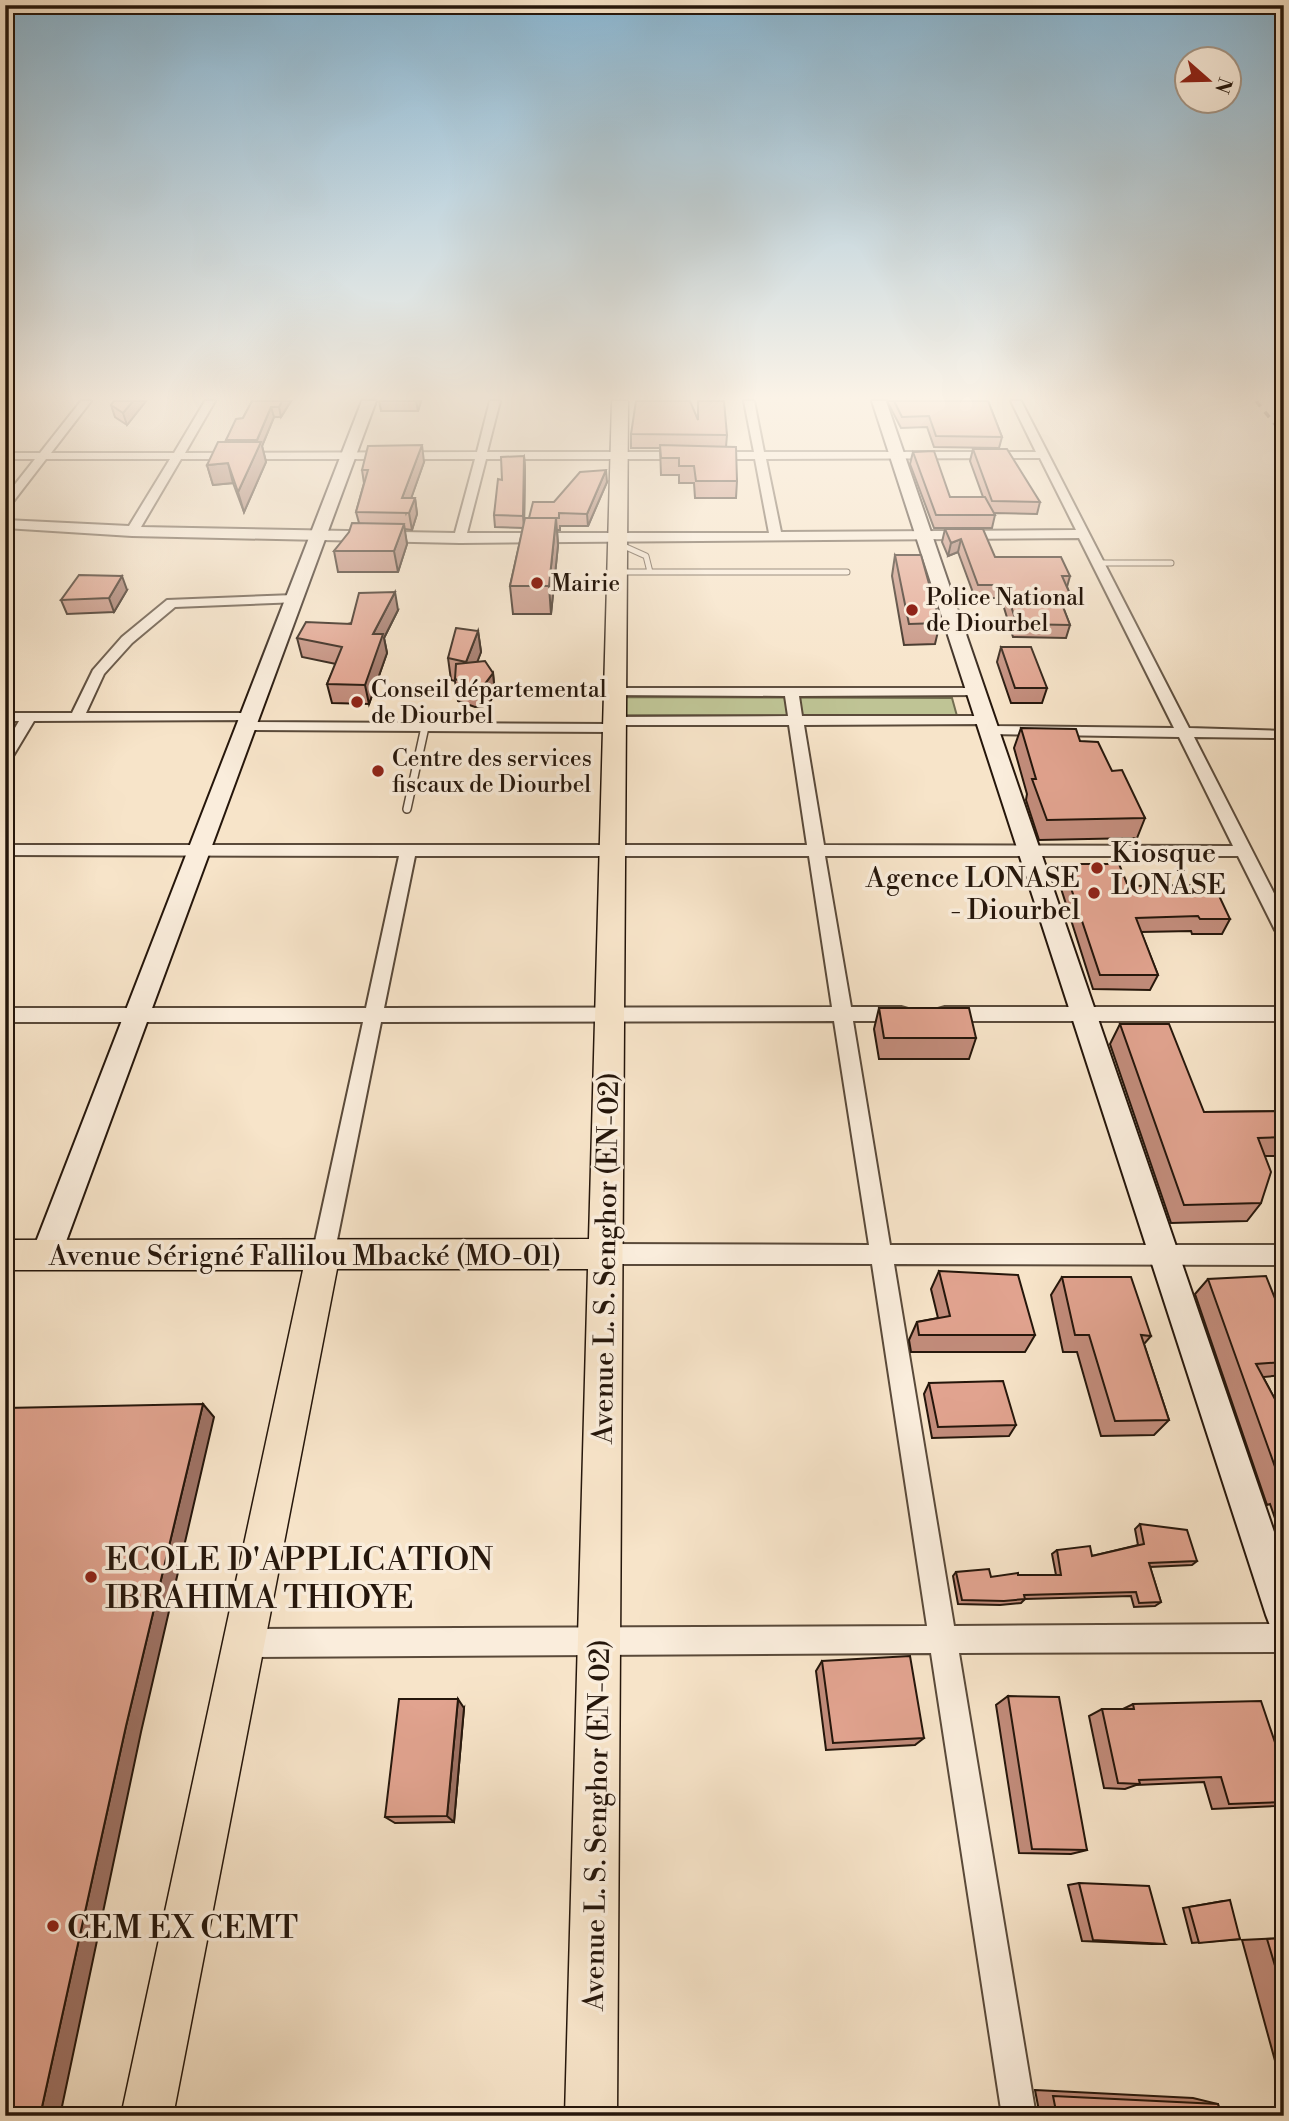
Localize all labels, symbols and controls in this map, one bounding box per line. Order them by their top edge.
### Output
north arrow [1174,46,1244,116]
text: N [1209,74,1237,97]
place label: Mairie [551,570,620,598]
marker: Mairie [529,575,545,591]
place label: Police National de Diourbel [926,584,1085,638]
marker: Police National de Diourbel [904,602,920,618]
place label: Conseil départemental de Diourbel [371,676,607,730]
marker: Conseil départemental de Diourbel [349,694,365,710]
place label: Centre des services fiscaux de Diourbel [392,745,592,799]
marker: Centre des services fiscaux de Diourbel [370,763,386,779]
place label: Kiosque LONASE [1111,836,1226,903]
marker: Kiosque LONASE [1089,860,1105,876]
place label: Agence LONASE - Diourbel [865,861,1080,928]
marker: Agence LONASE - Diourbel [1086,885,1102,901]
street label: Avenue L. S. Senghor (EN-02) [586,1072,627,1445]
street label: Avenue Sérigné Fallilou Mbacké (MO-01) [48,1239,561,1274]
place label: ECOLE D'APPLICATION IBRAHIMA THIOYE [105,1540,494,1619]
marker: ECOLE D'APPLICATION IBRAHIMA THIOYE [83,1569,99,1585]
street label: Avenue L. S. Senghor (EN-02) [577,1639,618,2012]
place label: CEM EX CEMT [67,1908,298,1949]
marker: CEM EX CEMT [45,1918,61,1934]

